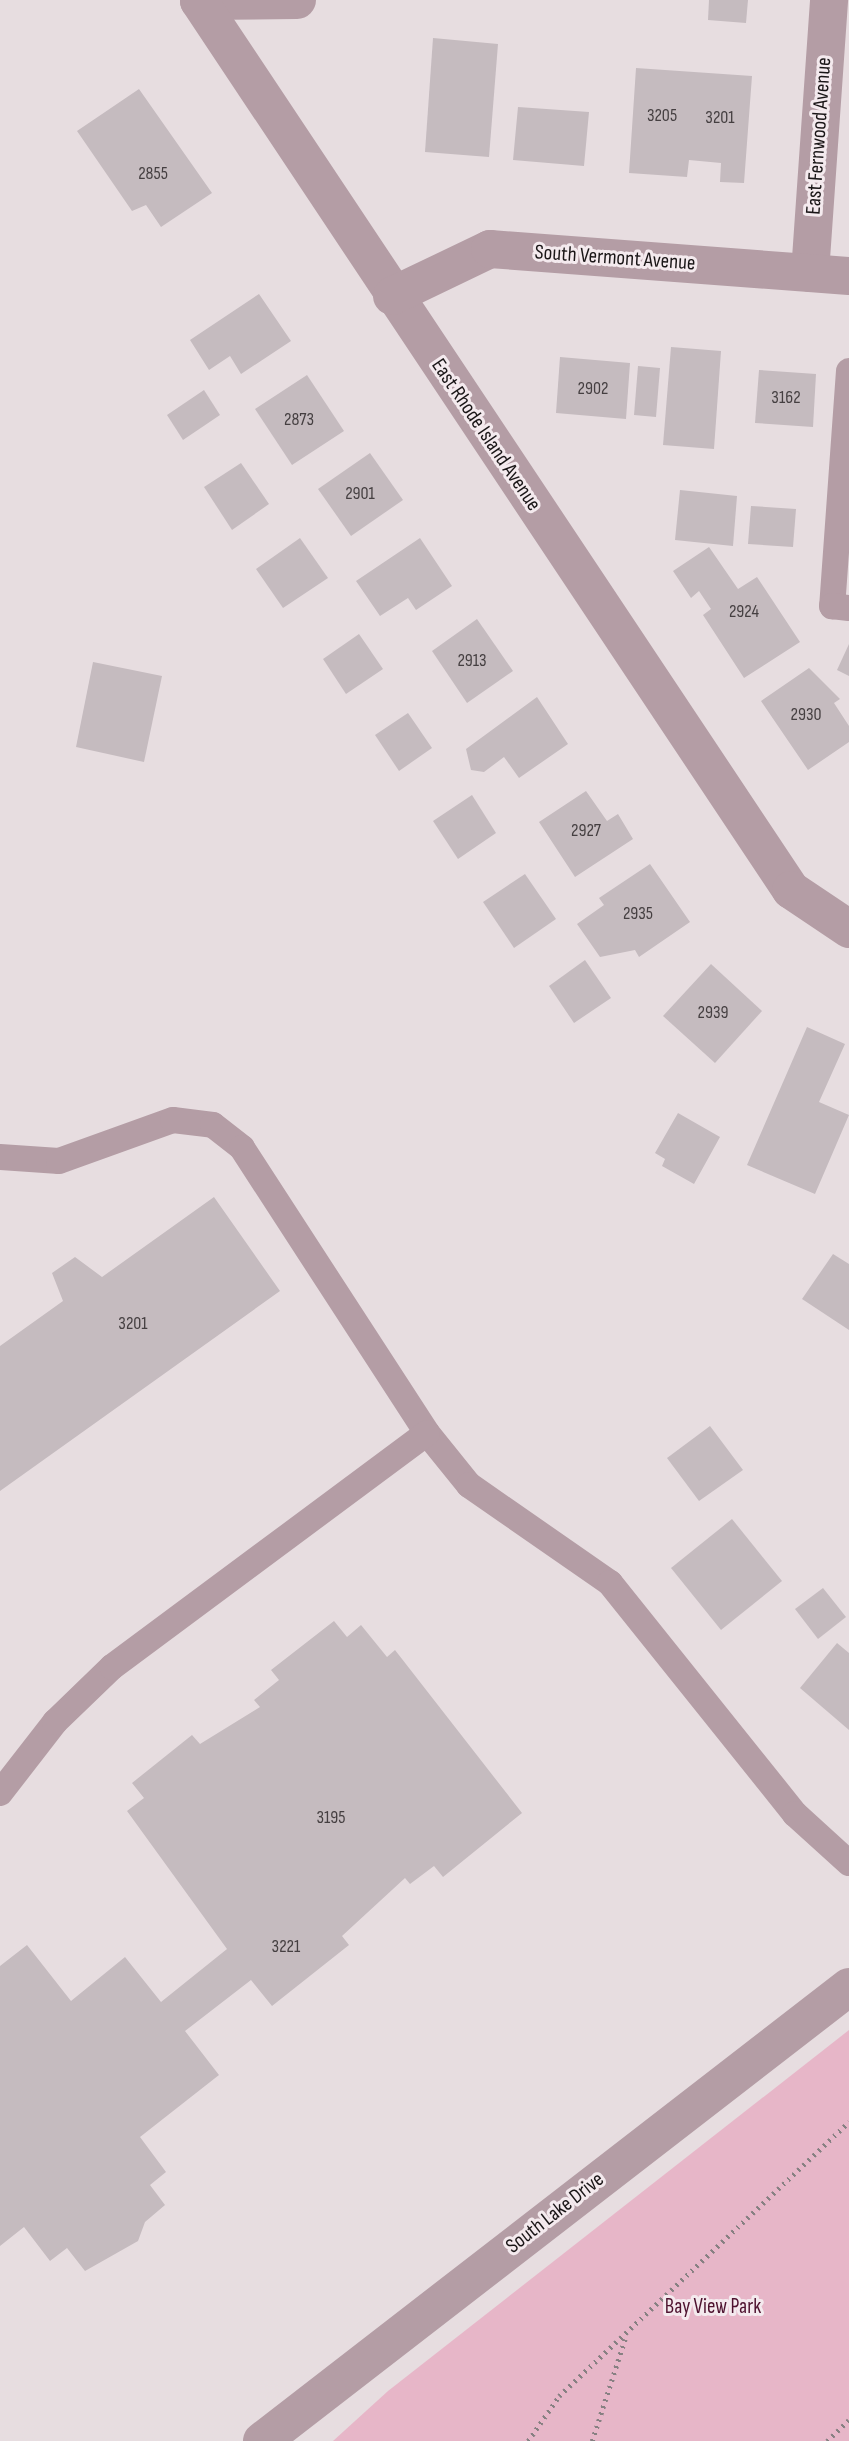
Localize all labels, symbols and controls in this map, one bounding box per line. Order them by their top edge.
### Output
street label: East Fernwood Avenue [801,57,837,215]
house number: 3205 [647,105,677,127]
house number: 3201 [705,107,735,129]
house number: 2855 [138,163,168,185]
street label: South Vermont Avenue [534,240,696,276]
street label: East Rhode Island Avenue [426,354,546,516]
house number: 2902 [578,378,608,400]
house number: 3162 [771,387,801,409]
house number: 2873 [284,409,314,431]
house number: 2901 [345,483,375,505]
house number: 2924 [729,601,759,623]
house number: 2913 [457,650,487,672]
house number: 2930 [791,704,821,726]
house number: 2927 [571,820,601,842]
house number: 2935 [623,903,653,925]
house number: 2939 [698,1002,728,1024]
house number: 3201 [118,1313,148,1335]
house number: 3195 [316,1807,346,1829]
house number: 3221 [272,1936,300,1958]
street label: South Lake Drive [501,2167,609,2259]
park label: Bay View Park [665,2294,761,2320]

